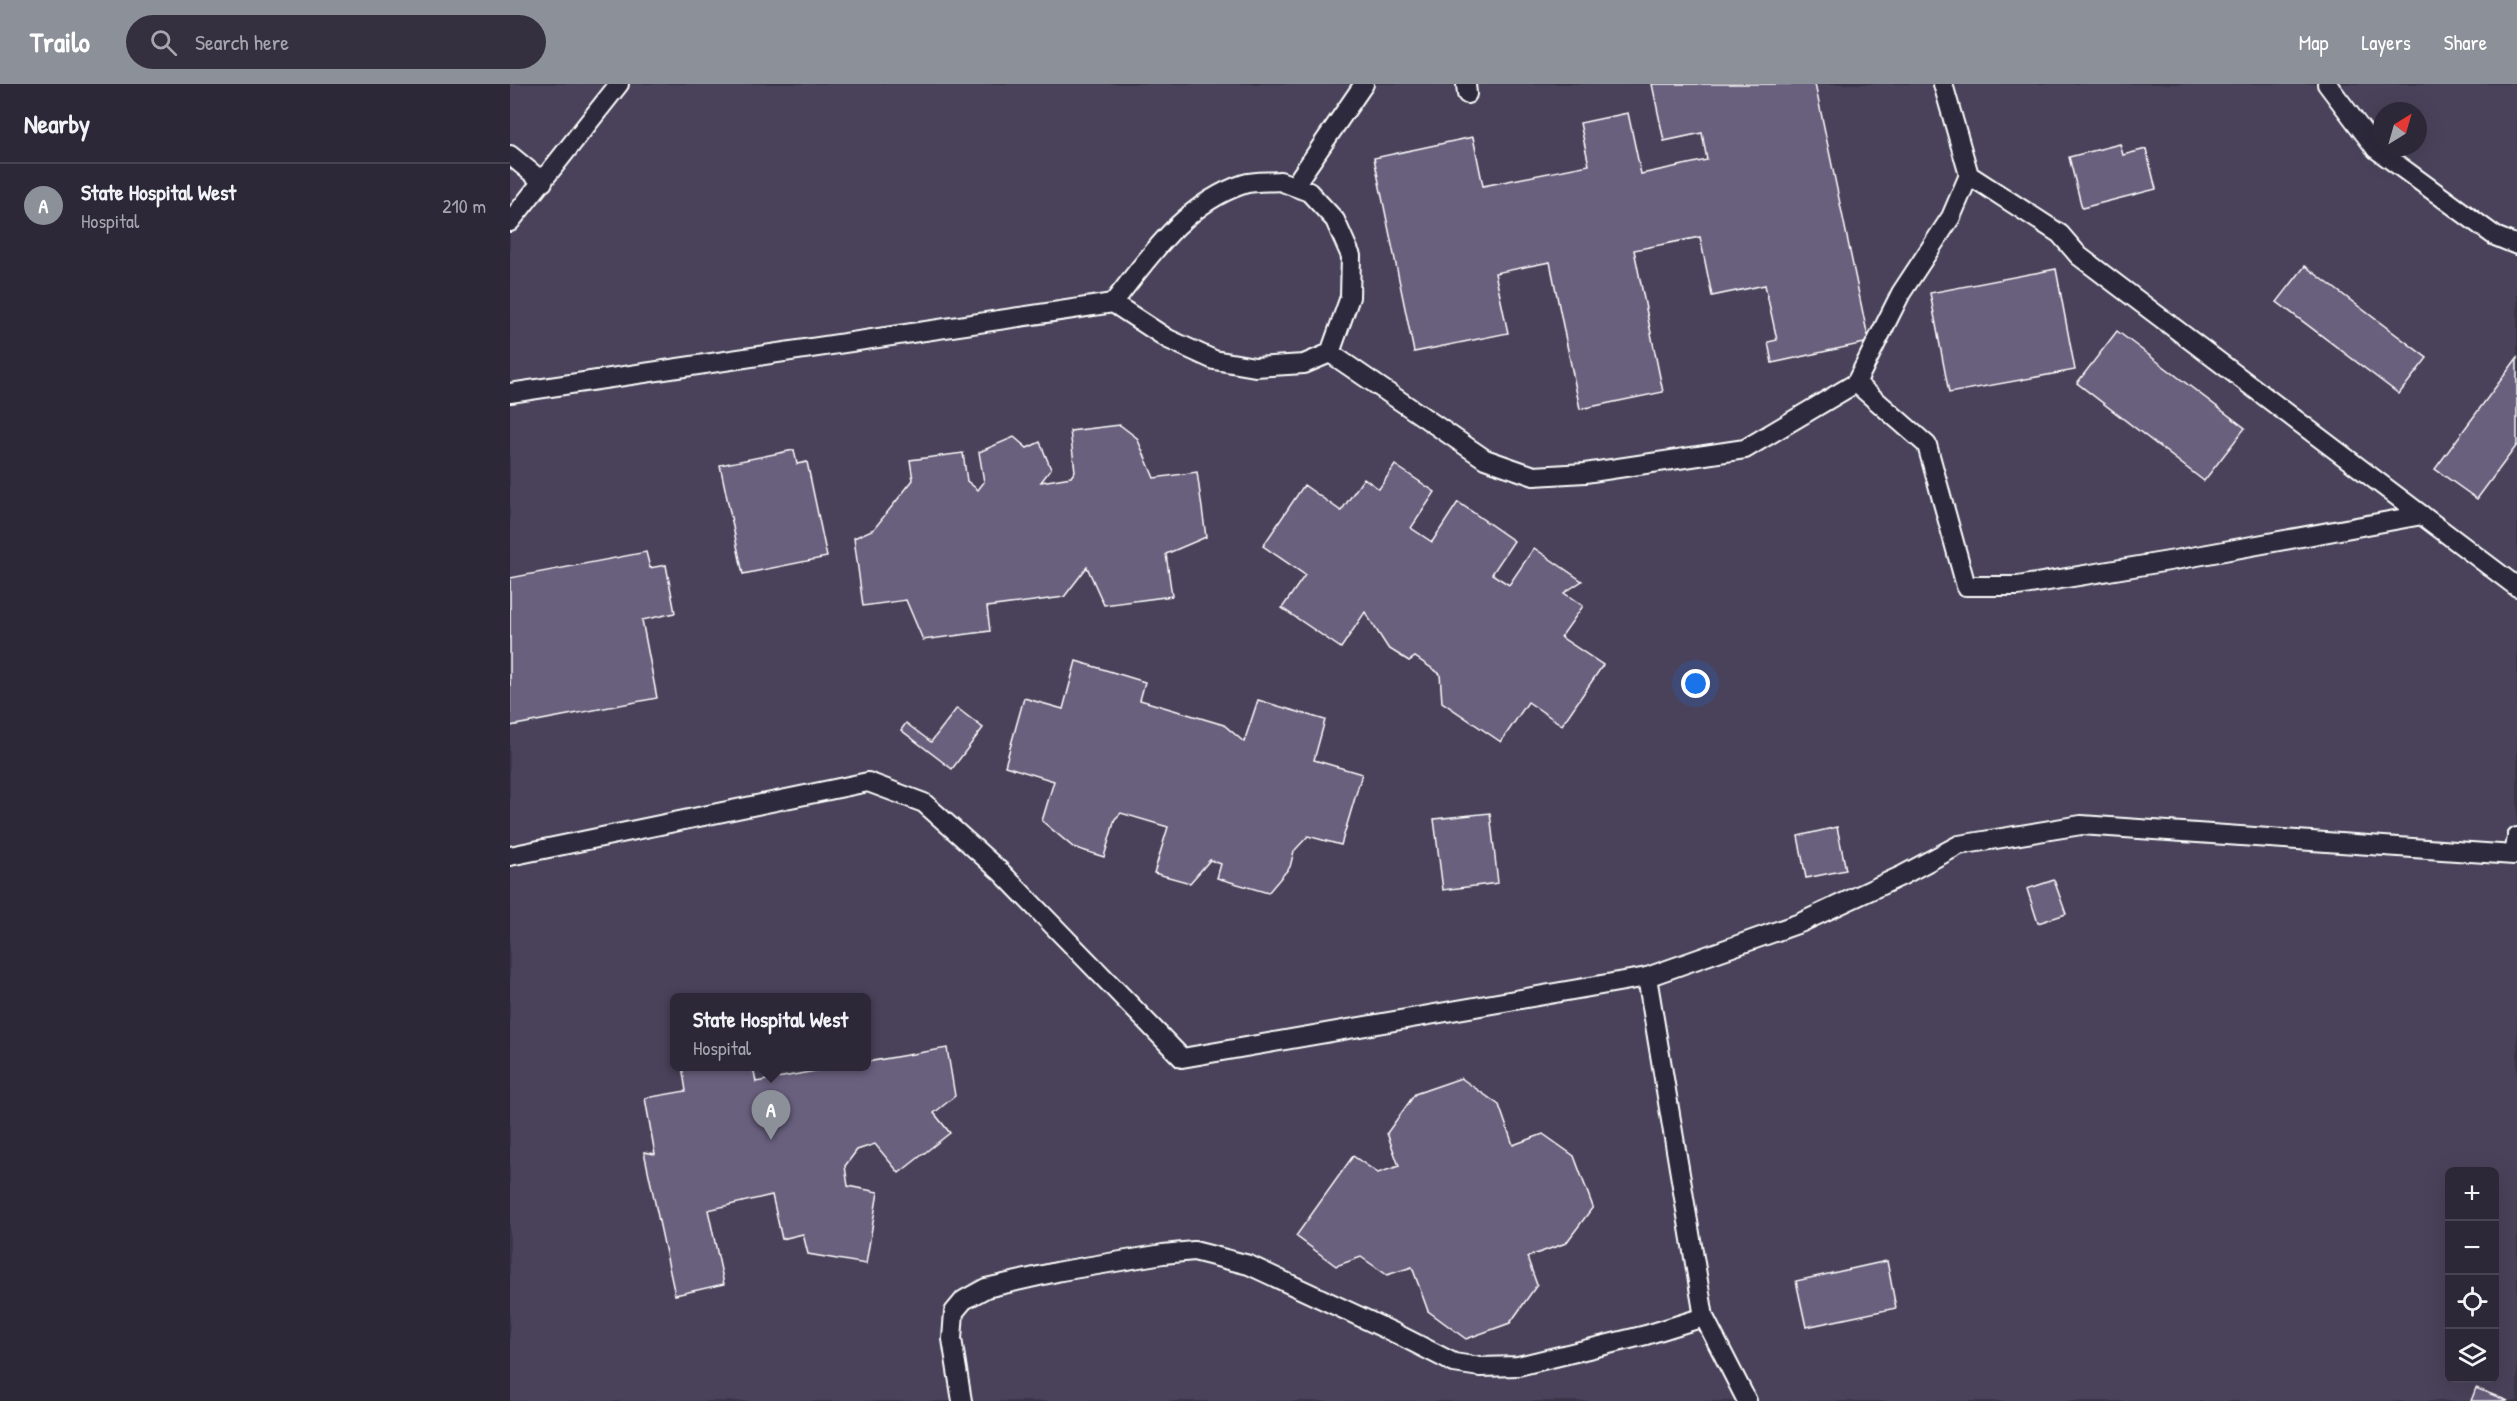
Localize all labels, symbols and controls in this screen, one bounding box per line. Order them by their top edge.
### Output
search box [126,15,546,69]
text: Trailo [30,23,90,61]
icon: search [147,26,180,59]
text: Search here [195,27,289,57]
text: Map [2299,28,2328,57]
text: Layers [2361,28,2411,57]
text: Share [2444,28,2487,57]
north arrow [2373,102,2427,156]
text: Nearby [24,106,90,141]
text: State Hospital West [81,177,236,207]
text: A [39,192,48,219]
text: 210 m [442,192,486,219]
text: Hospital [81,207,139,234]
your location [1681,669,1710,698]
popup [670,993,871,1071]
text: State Hospital West [693,1004,848,1034]
text: Hospital [693,1034,751,1061]
pin: A [752,1090,790,1140]
map controls [2445,1167,2499,1383]
button: + [2445,1167,2499,1221]
button: − [2445,1221,2499,1275]
button: locate [2445,1275,2499,1329]
button: layers [2445,1329,2499,1383]

